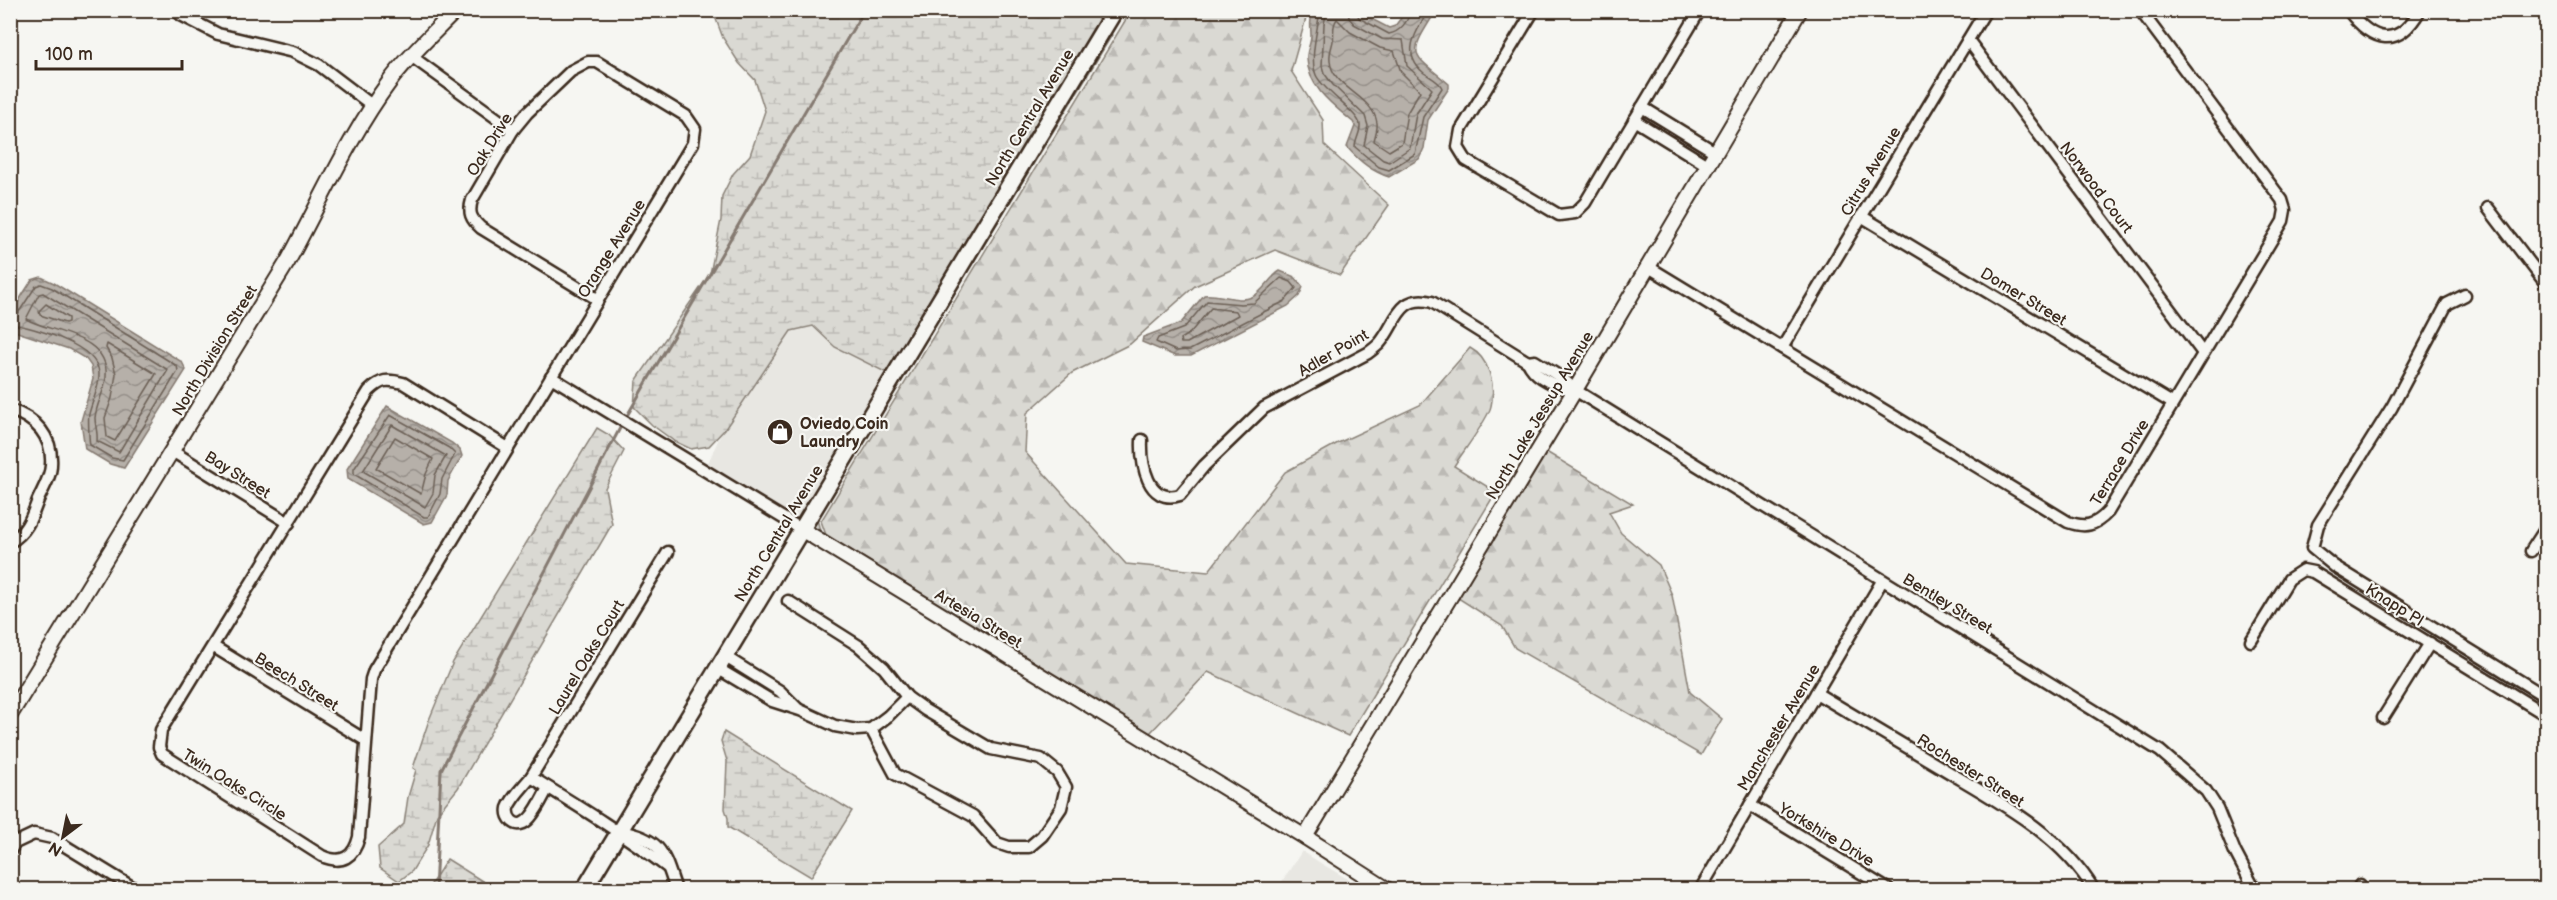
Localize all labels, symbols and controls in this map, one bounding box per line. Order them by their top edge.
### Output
scale bar [36,33,182,71]
text: 100 m [45,44,93,65]
street label: North Central Avenue [982,46,1079,190]
street label: Oak Drive [463,109,517,180]
street label: Citrus Avenue [1837,123,1906,220]
street label: Norwood Court [2055,139,2136,237]
street label: Orange Avenue [574,196,650,302]
street label: Domer Street [1977,264,2070,330]
street label: North Division Street [169,282,262,420]
street label: Adler Point [1295,326,1372,381]
street label: North Lake Jessup Avenue [1482,328,1598,503]
place label: Oviedo Coin Laundry [800,415,889,452]
street label: Terrace Drive [2087,416,2154,510]
shop icon: Oviedo Coin Laundry [765,417,795,447]
street label: Bay Street [201,448,274,503]
street label: North Central Avenue [731,462,828,606]
street label: Bentley Street [1899,570,1996,639]
street label: Knapp Pl [2362,580,2427,631]
street label: Artesia Street [931,586,1025,653]
street label: Laurel Oaks Court [545,597,629,719]
street label: Beech Street [251,649,342,716]
street label: Manchester Avenue [1734,661,1825,795]
street label: Rochester Street [1913,731,2027,812]
street label: Twin Oaks Circle [179,746,290,825]
street label: Yorkshire Drive [1774,799,1878,872]
north arrow [33,807,93,867]
text: N [46,837,66,860]

